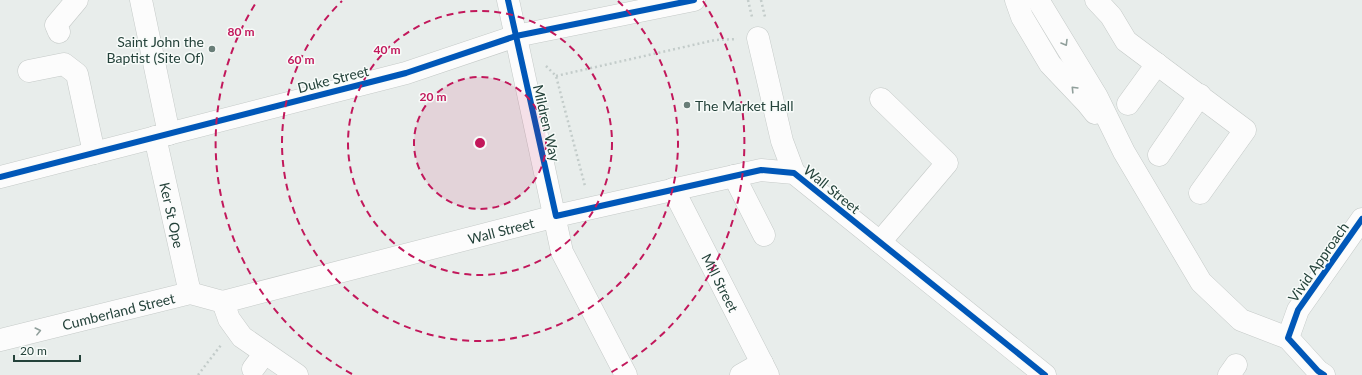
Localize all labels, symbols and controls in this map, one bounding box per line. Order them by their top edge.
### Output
text: 80 m [228,24,254,39]
place label: Saint John the Baptist (Site Of) [107,33,204,66]
one-way arrow [1060,39,1067,46]
text: 40 m [374,42,400,57]
marker: Saint John the Baptist (Site Of) [207,44,217,54]
text: 60 m [288,52,314,67]
street label: Duke Street [296,62,370,96]
street label: Mildren Way [530,83,564,164]
one-way arrow [1071,86,1078,94]
text: 20 m [420,89,446,104]
place label: The Market Hall [695,97,793,114]
marker: The Market Hall [682,100,692,110]
centre of rings [473,136,487,150]
street label: Wall Street [800,161,864,217]
street label: Ker St Ope [157,181,188,250]
street label: Wall Street [466,214,536,247]
street label: Vivid Approach [1284,219,1352,305]
street label: Mill Street [699,250,743,315]
street label: Cumberland Street [60,289,176,333]
one-way arrow [35,327,41,335]
scale bar [14,337,80,363]
text: 20 m [20,343,47,358]

